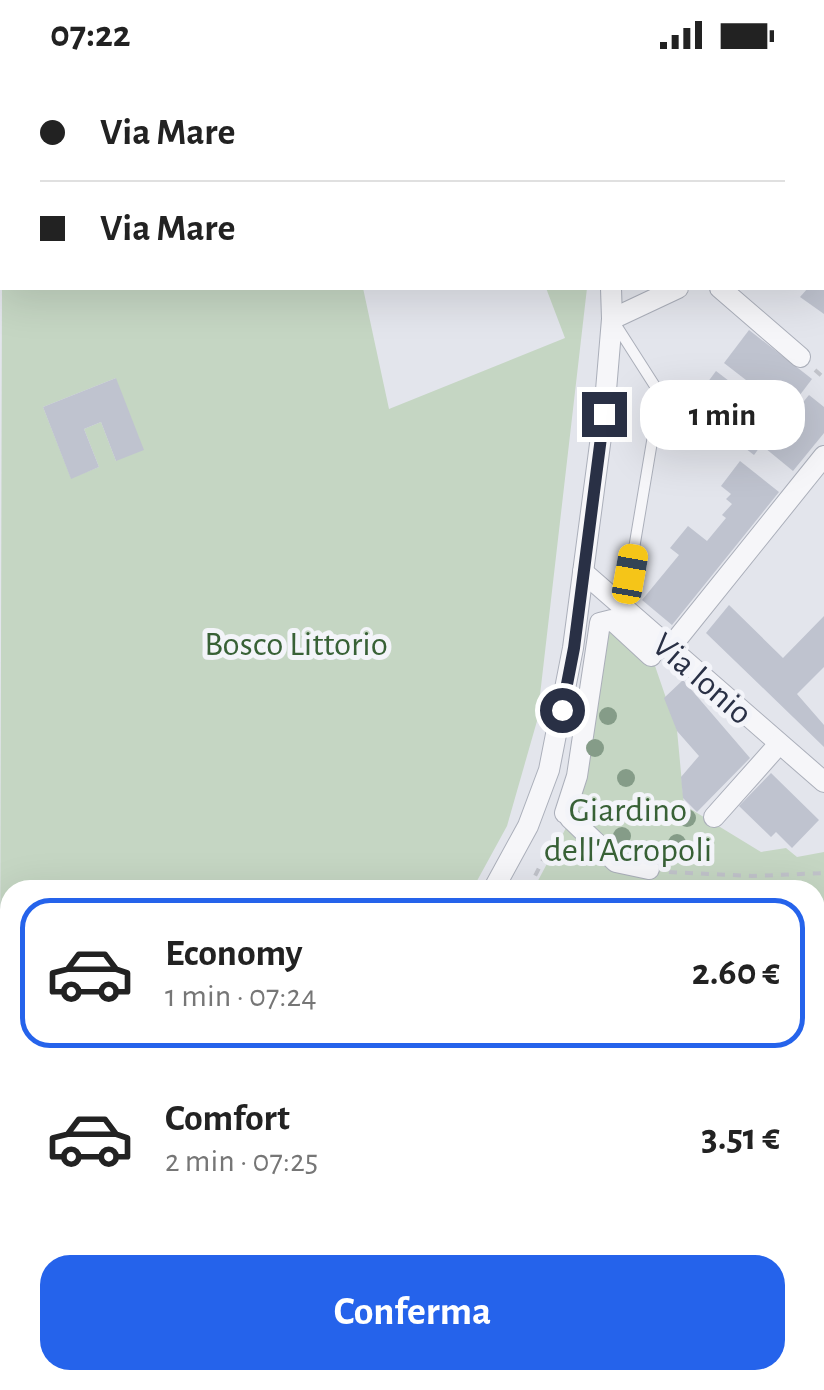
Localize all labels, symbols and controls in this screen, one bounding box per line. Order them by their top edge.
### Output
text: 07:22 [50,16,131,54]
text: Via Mare [100,114,235,152]
text: Via Mare [100,210,235,248]
callout: 1 min [639,379,804,449]
route end [582,392,627,437]
text: 1 min [689,399,756,431]
car [610,542,650,606]
park label: Bosco Littorio [204,627,388,662]
street label: Via Ionio [645,627,759,732]
route start [540,688,585,733]
park label: Giardino dell'Acropoli [544,793,712,868]
icon: car [45,928,135,1018]
text: Economy [165,935,303,973]
text: 2.60 € [692,954,780,992]
text: 1 min · 07:24 [165,980,317,1012]
icon: car [45,1093,135,1183]
text: Comfort [165,1100,290,1138]
text: 3.51 € [701,1119,780,1157]
text: 2 min · 07:25 [165,1145,318,1177]
button: Conferma [40,1255,785,1370]

